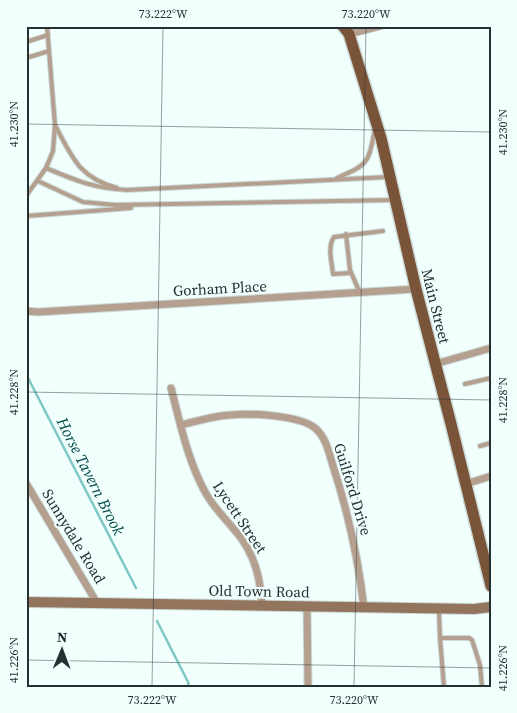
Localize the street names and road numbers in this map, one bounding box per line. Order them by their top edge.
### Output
street label: Main Street [417,266,455,346]
street label: Gorham Place [173,275,268,301]
street label: Guilford Drive [329,440,377,538]
street label: Lycett Street [208,477,272,557]
street label: Sunnydale Road [37,485,111,588]
street label: Old Town Road [208,580,310,602]

